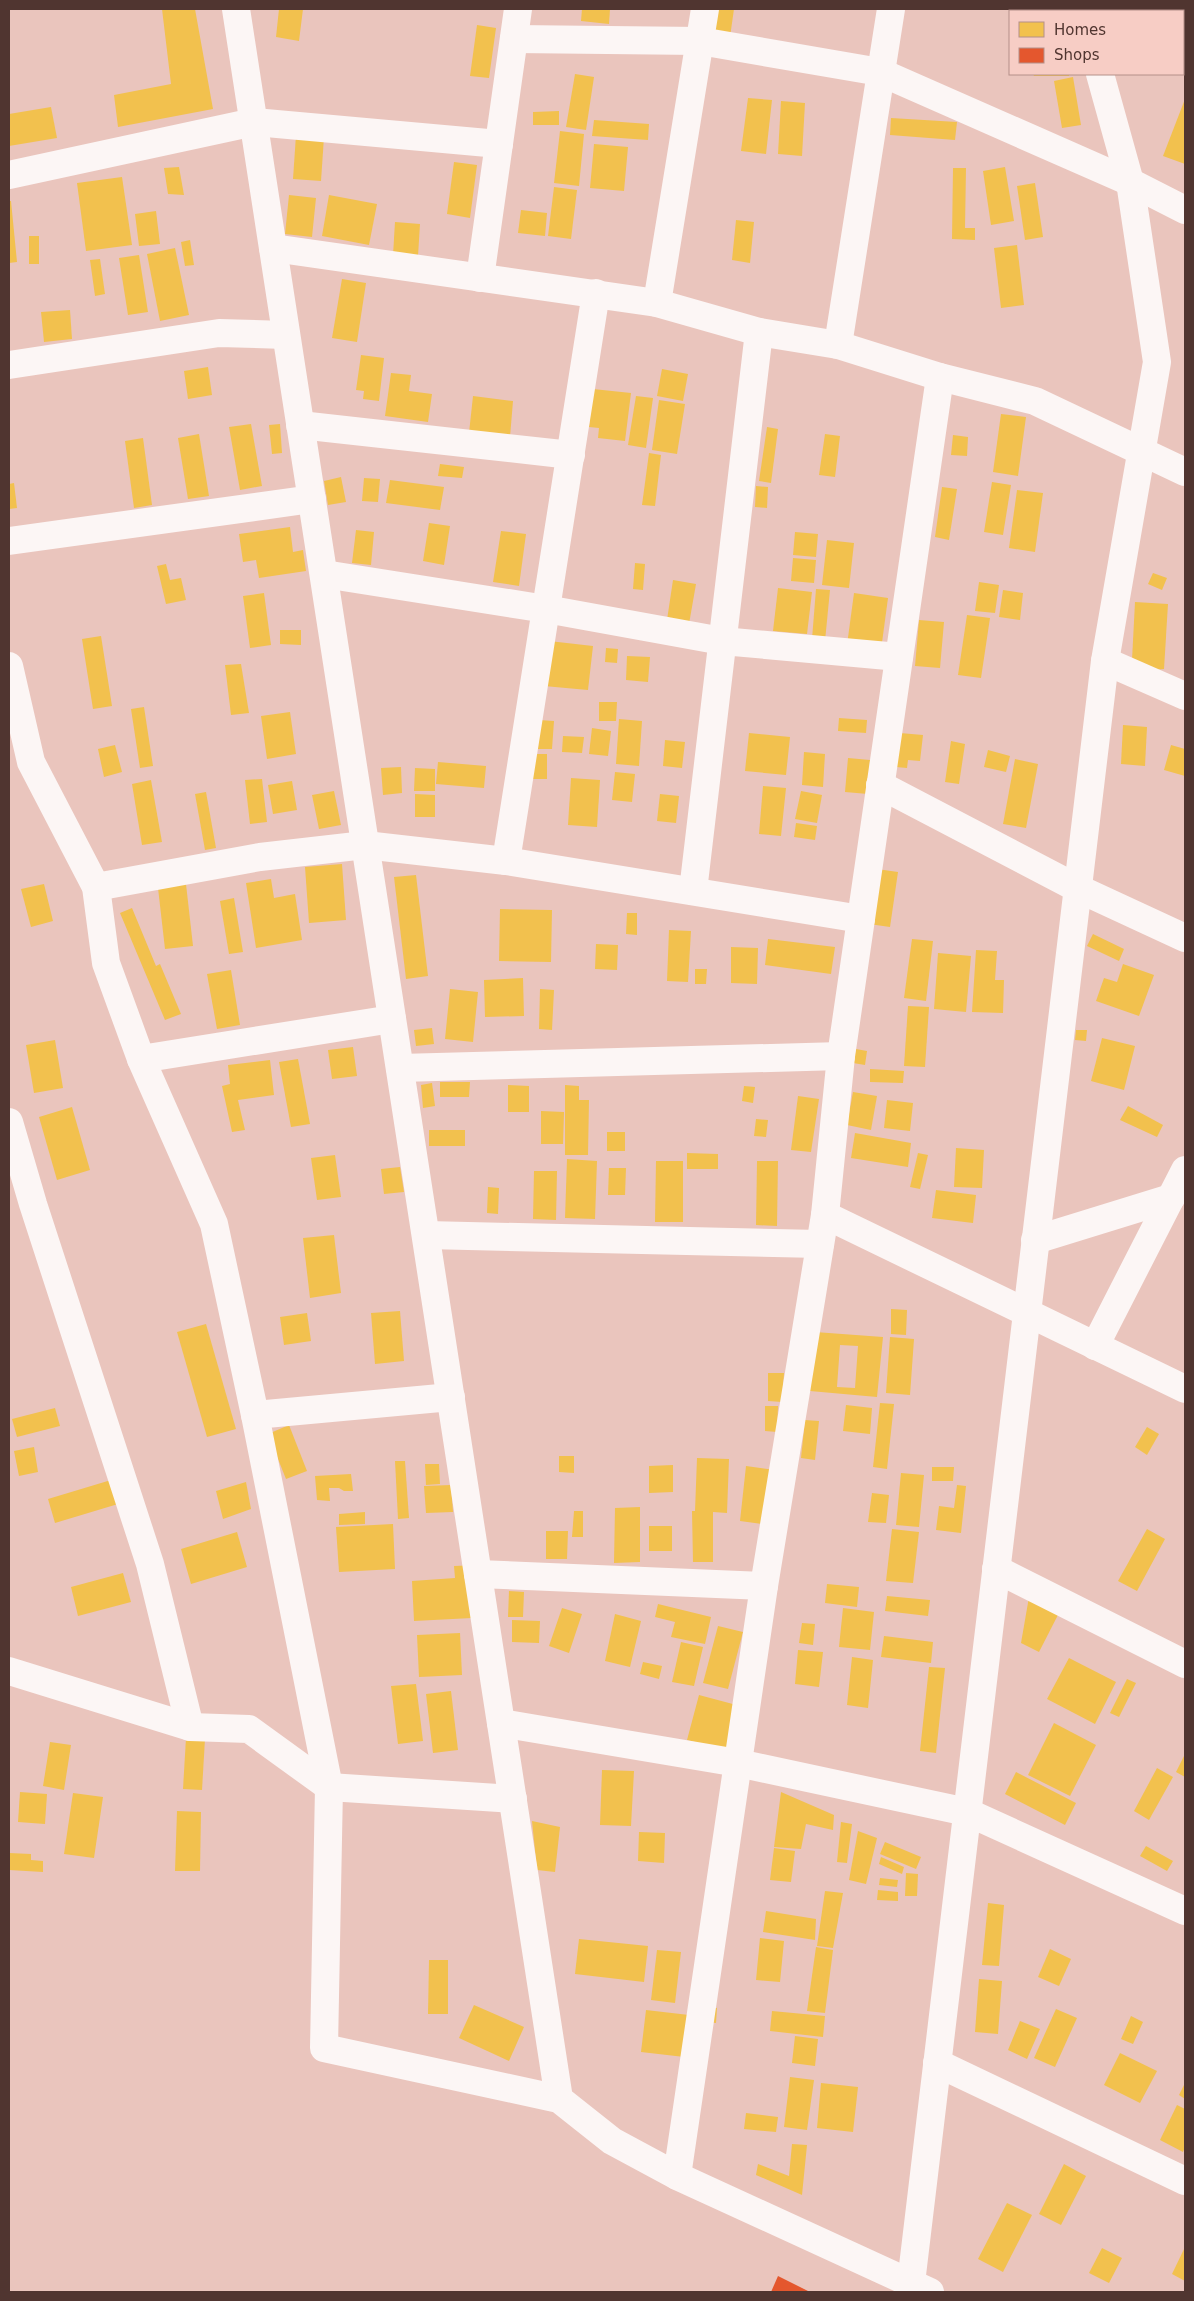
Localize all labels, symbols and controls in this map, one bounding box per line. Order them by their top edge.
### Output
legend [1009,10,1184,75]
text: Homes [1054,21,1106,39]
text: Shops [1054,46,1100,64]

